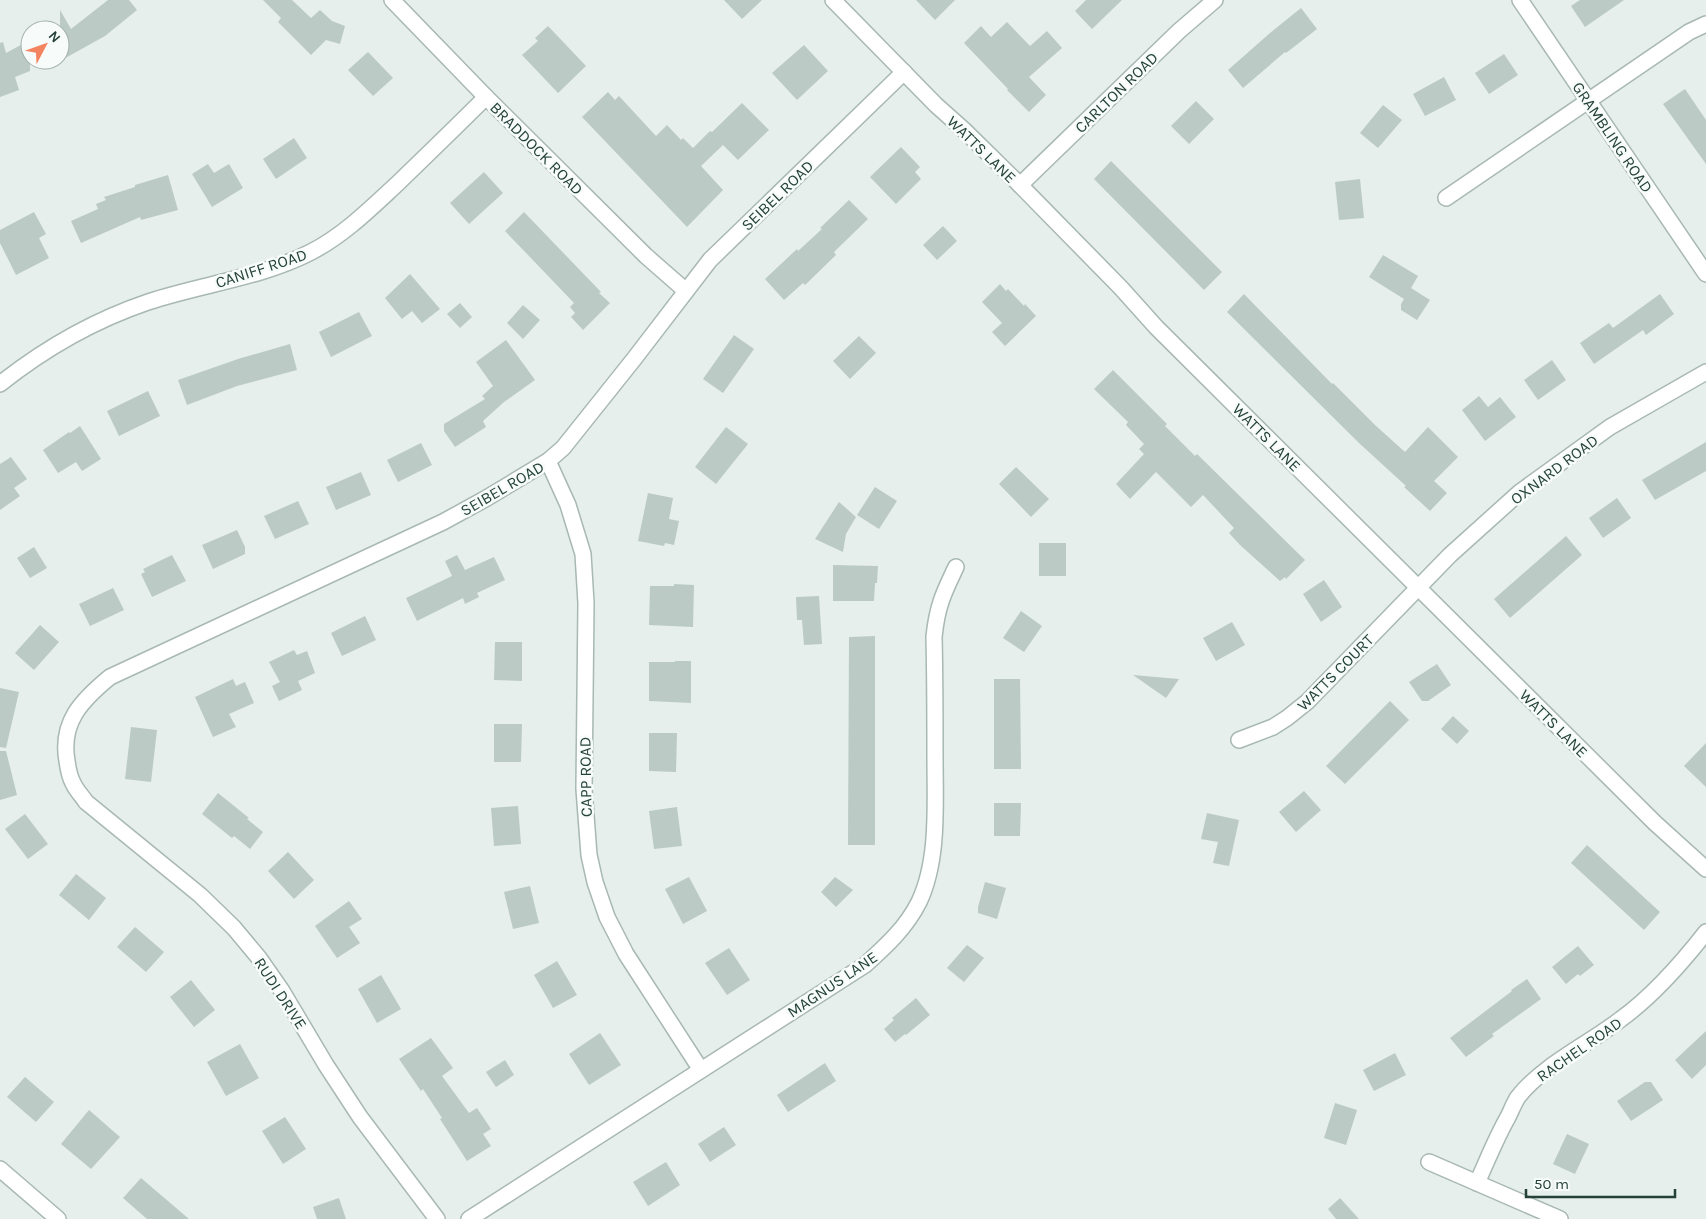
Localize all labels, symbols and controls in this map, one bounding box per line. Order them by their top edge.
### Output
north arrow [20,20,70,70]
text: N [45,27,64,46]
street label: CARLTON ROAD [1071,48,1162,137]
street label: GRAMBLING ROAD [1568,78,1657,196]
street label: BRADDOCK ROAD [486,98,587,199]
street label: WATTS LANE [943,112,1020,187]
street label: SEIBEL ROAD [737,156,817,235]
street label: CANIFF ROAD [213,245,309,292]
street label: WATTS LANE [1229,399,1305,475]
street label: OXNARD ROAD [1507,430,1602,508]
street label: SEIBEL ROAD [457,457,547,520]
street label: WATTS COURT [1293,630,1378,715]
street label: WATTS LANE [1516,685,1592,761]
street label: CAPP ROAD [575,737,596,817]
street label: MAGNUS LANE [784,947,881,1022]
street label: RUDI DRIVE [250,954,311,1033]
street label: RACHEL ROAD [1533,1013,1626,1086]
scale bar [1526,1166,1675,1198]
text: 50 m [1534,1175,1569,1193]

